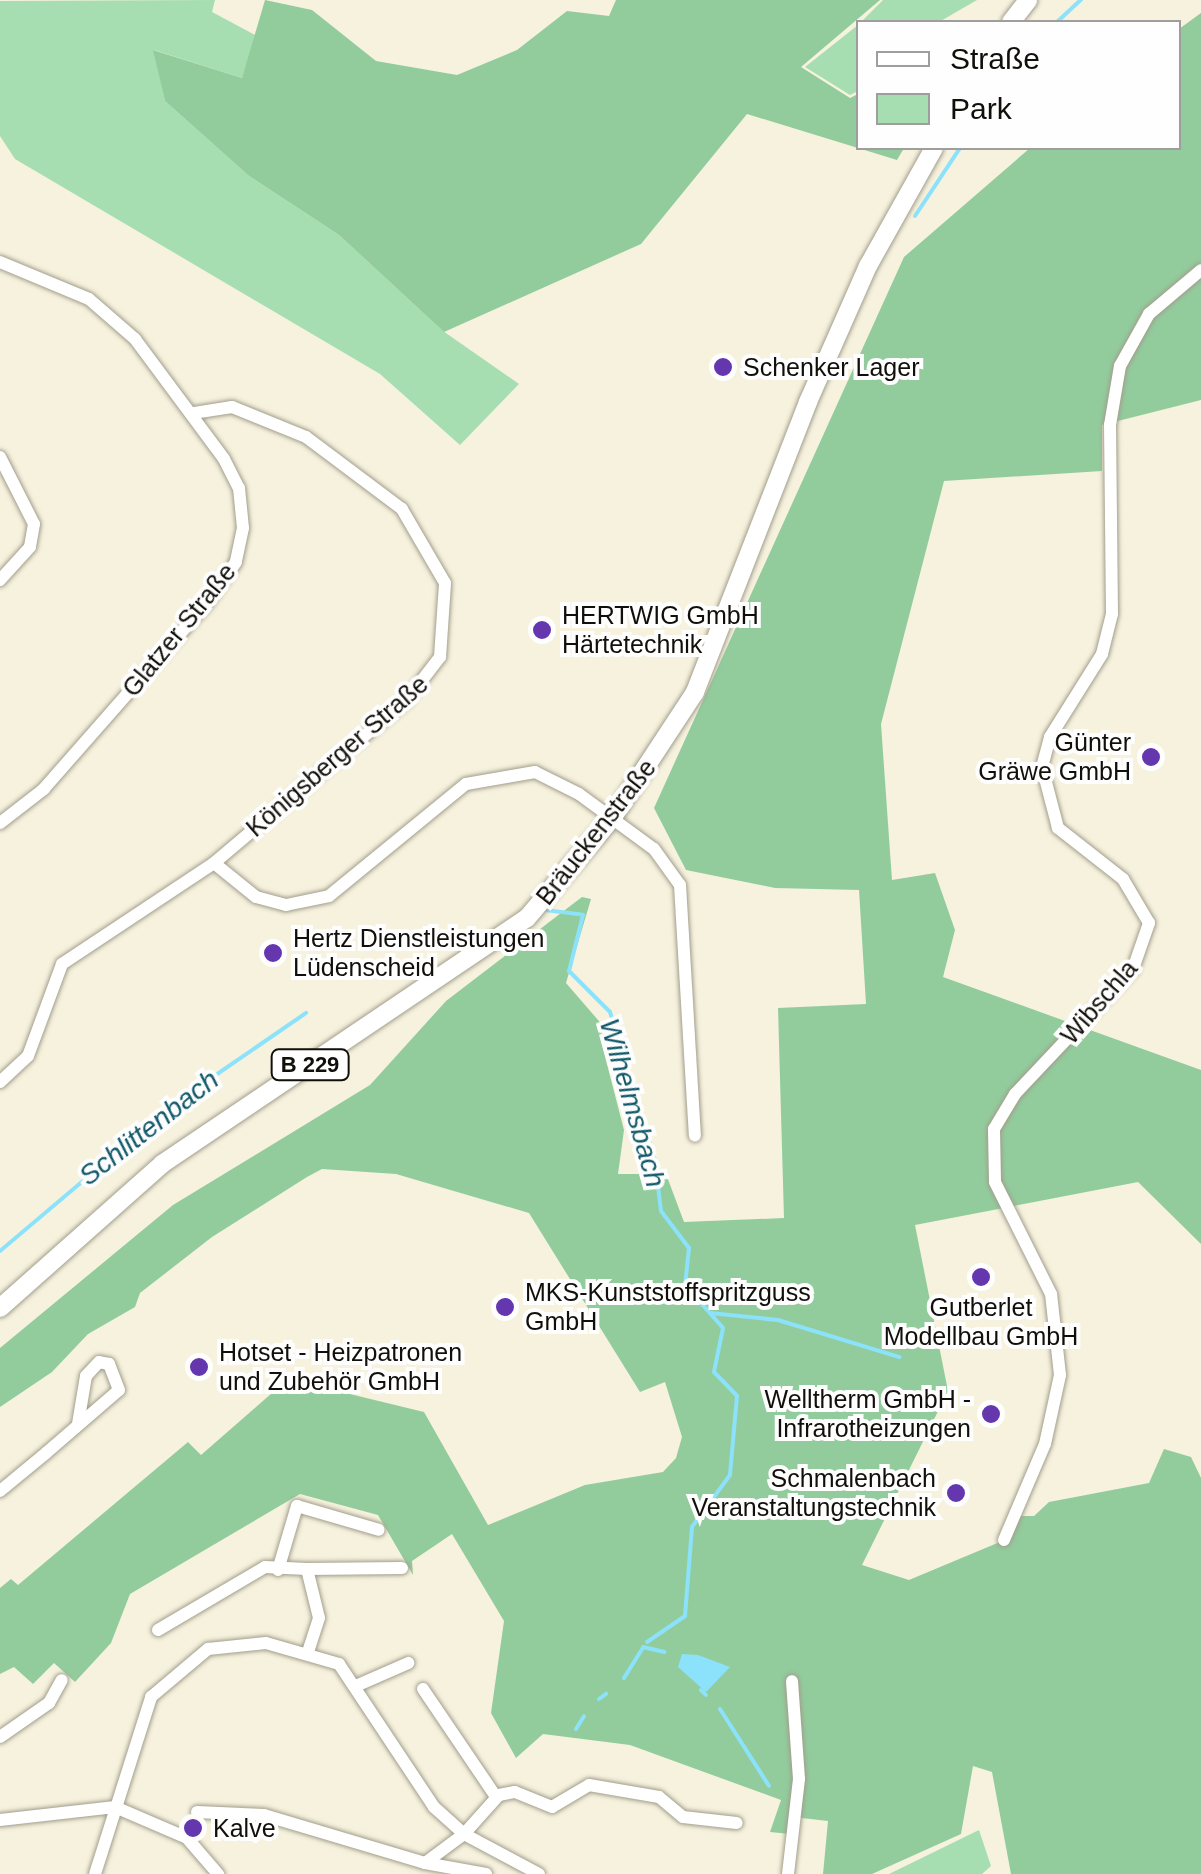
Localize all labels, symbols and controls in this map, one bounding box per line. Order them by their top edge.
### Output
legend [856,20,1181,150]
text: Straße [950,42,1040,75]
text: Park [950,92,1012,125]
place label: Schenker Lager [743,352,920,382]
marker: Schenker Lager [712,356,734,378]
street label: Glatzer Straße [116,557,242,703]
place label: HERTWIG GmbH Härtetechnik [562,601,759,660]
marker: HERTWIG GmbH Härtetechnik [531,619,553,641]
street label: Königsberger Straße [240,669,434,843]
place label: Günter Gräwe GmbH [978,728,1131,787]
marker: Günter Gräwe GmbH [1140,746,1162,768]
street label: Bräuckenstraße [530,753,662,911]
place label: Hertz Dienstleistungen Lüdenscheid [293,924,545,983]
marker: Hertz Dienstleistungen Lüdenscheid [262,942,284,964]
street label: Wibschla [1054,954,1144,1050]
water label: Wilhelmsbach [592,1015,672,1191]
road number: B 229 [270,1048,350,1082]
water label: Schlittenbach [72,1063,226,1193]
marker: Gutberlet Modellbau GmbH [970,1266,992,1288]
place label: MKS-Kunststoffspritzguss GmbH [525,1278,811,1337]
place label: Gutberlet Modellbau GmbH [884,1293,1078,1352]
marker: MKS-Kunststoffspritzguss GmbH [494,1296,516,1318]
place label: Hotset - Heizpatronen und Zubehör GmbH [219,1338,462,1397]
marker: Hotset - Heizpatronen und Zubehör GmbH [188,1356,210,1378]
place label: Welltherm GmbH - Infrarotheizungen [764,1385,971,1444]
marker: Welltherm GmbH - Infrarotheizungen [980,1403,1002,1425]
place label: Schmalenbach Veranstaltungstechnik [691,1464,936,1523]
marker: Schmalenbach Veranstaltungstechnik [945,1482,967,1504]
place label: Kalve [213,1813,276,1843]
marker: Kalve [182,1817,204,1839]

